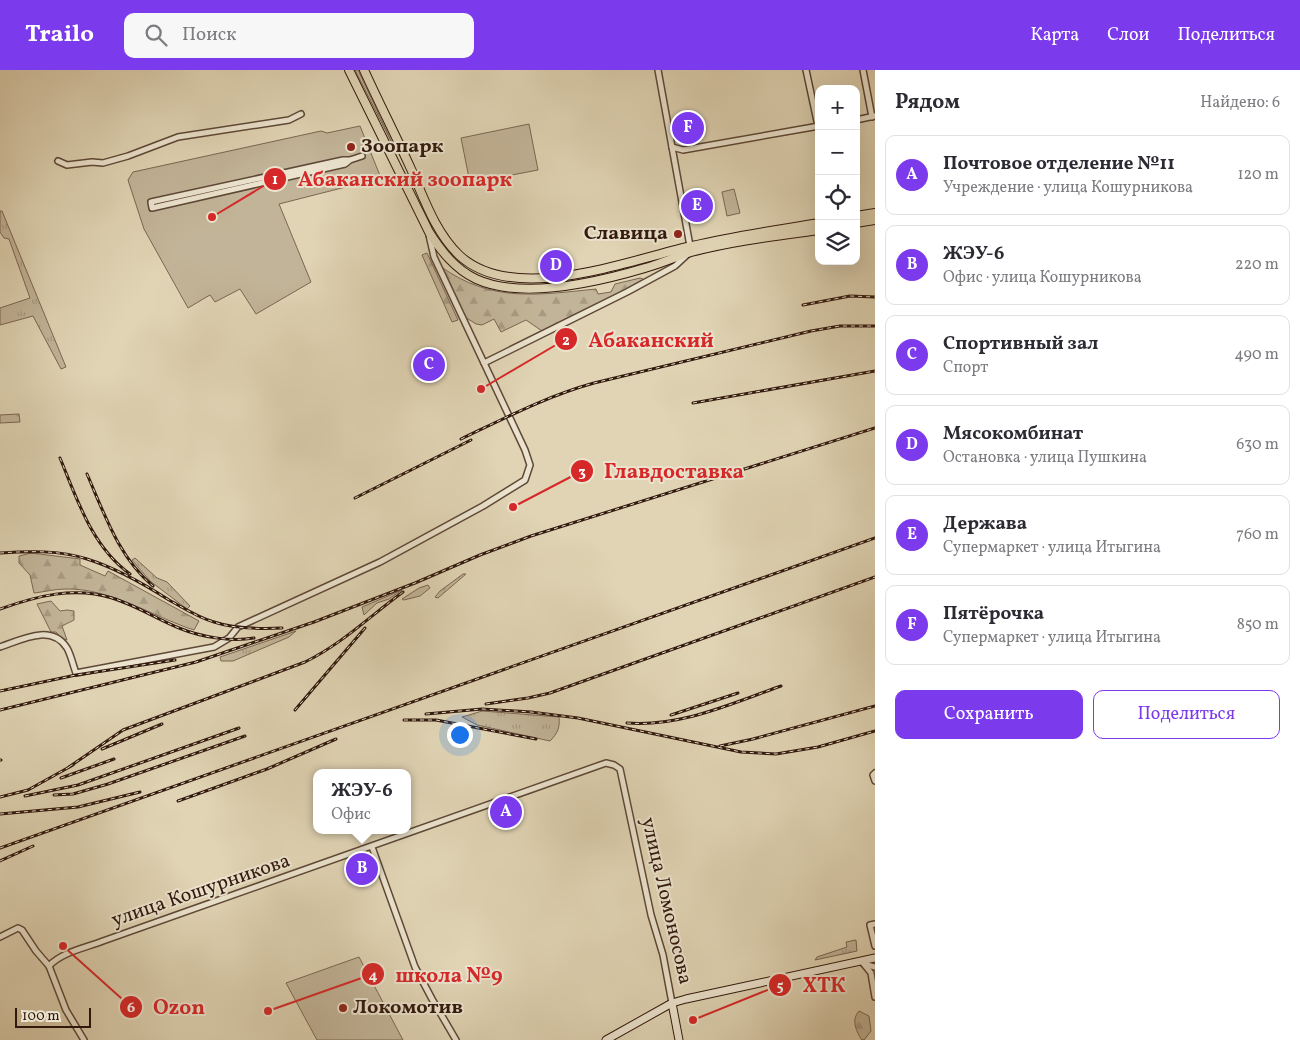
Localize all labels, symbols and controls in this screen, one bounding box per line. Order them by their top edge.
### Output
search box [124,13,474,58]
text: Trailo [25,18,94,52]
icon: search [142,21,170,49]
text: Поиск [182,22,236,48]
text: Карта [1031,23,1079,48]
text: Слои [1107,23,1149,48]
text: Поделиться [1177,23,1275,48]
map controls [815,85,860,265]
button: + [815,85,860,130]
text: Рядом [895,88,960,117]
text: Найдено: 6 [1200,92,1280,114]
pin: F [672,109,704,147]
button: − [815,130,860,175]
place label: Зоопарк [361,133,443,161]
marker: Зоопарк [345,141,357,153]
text: Почтовое отделение №11 [943,151,1175,177]
callout: Абаканский зоопарк [263,161,522,197]
text: A [906,164,918,186]
text: 120 m [1237,164,1279,186]
text: Абаканский зоопарк [298,166,512,195]
text: 1 [272,170,278,191]
button: locate [815,175,860,220]
text: Учреждение · улица Кошурникова [943,177,1193,199]
pin: E [681,187,713,225]
place label: Славица [584,220,668,248]
button: layers [815,220,860,265]
marker: Славица [672,228,684,240]
text: ЖЭУ-6 [943,241,1005,267]
pin: D [540,247,572,285]
text: B [907,254,917,276]
text: 220 m [1235,254,1279,276]
text: Офис · улица Кошурникова [943,267,1142,289]
callout: Абаканский [553,321,724,357]
text: Абаканский [588,327,714,356]
text: 2 [562,331,570,352]
text: Спортивный зал [943,331,1098,357]
text: C [907,344,917,366]
text: 490 m [1234,344,1279,366]
pin: C [413,346,445,384]
text: Спорт [943,357,988,379]
text: Мясокомбинат [943,421,1083,447]
text: D [906,434,918,456]
text: 630 m [1236,434,1279,456]
text: Остановка · улица Пушкина [943,447,1147,469]
callout: Главдоставка [569,453,754,489]
text: Главдоставка [604,458,744,487]
text: 3 [578,462,586,483]
text: Держава [943,511,1027,537]
text: E [907,524,917,546]
text: 760 m [1236,524,1279,546]
text: Супермаркет · улица Итыгина [943,537,1161,559]
text: Пятёрочка [943,601,1044,627]
text: F [907,614,917,636]
text: 850 m [1237,614,1279,636]
text: Супермаркет · улица Итыгина [943,627,1161,649]
button: Сохранить [895,690,1083,739]
button: Поделиться [1093,690,1280,739]
your location [447,722,473,748]
popup [313,769,411,834]
text: ЖЭУ-6 [331,778,393,804]
pin: A [490,793,522,831]
text: Офис [331,804,371,826]
street label: улица Ломоносова [633,815,699,987]
street label: улица Кошурникова [108,847,294,935]
pin: B [346,850,378,888]
callout: школа №9 [360,956,512,992]
text: школа №9 [395,962,503,991]
text: 4 [368,966,378,987]
callout: ХТК [767,967,855,1003]
text: ХТК [802,972,846,1001]
text: 5 [776,976,784,997]
callout: Ozon [118,989,215,1025]
text: Ozon [153,994,205,1023]
place label: Локомотив [353,994,463,1022]
text: 6 [127,998,135,1019]
marker: Локомотив [337,1002,349,1014]
scale bar [15,1005,91,1028]
text: 100 m [22,1007,60,1026]

